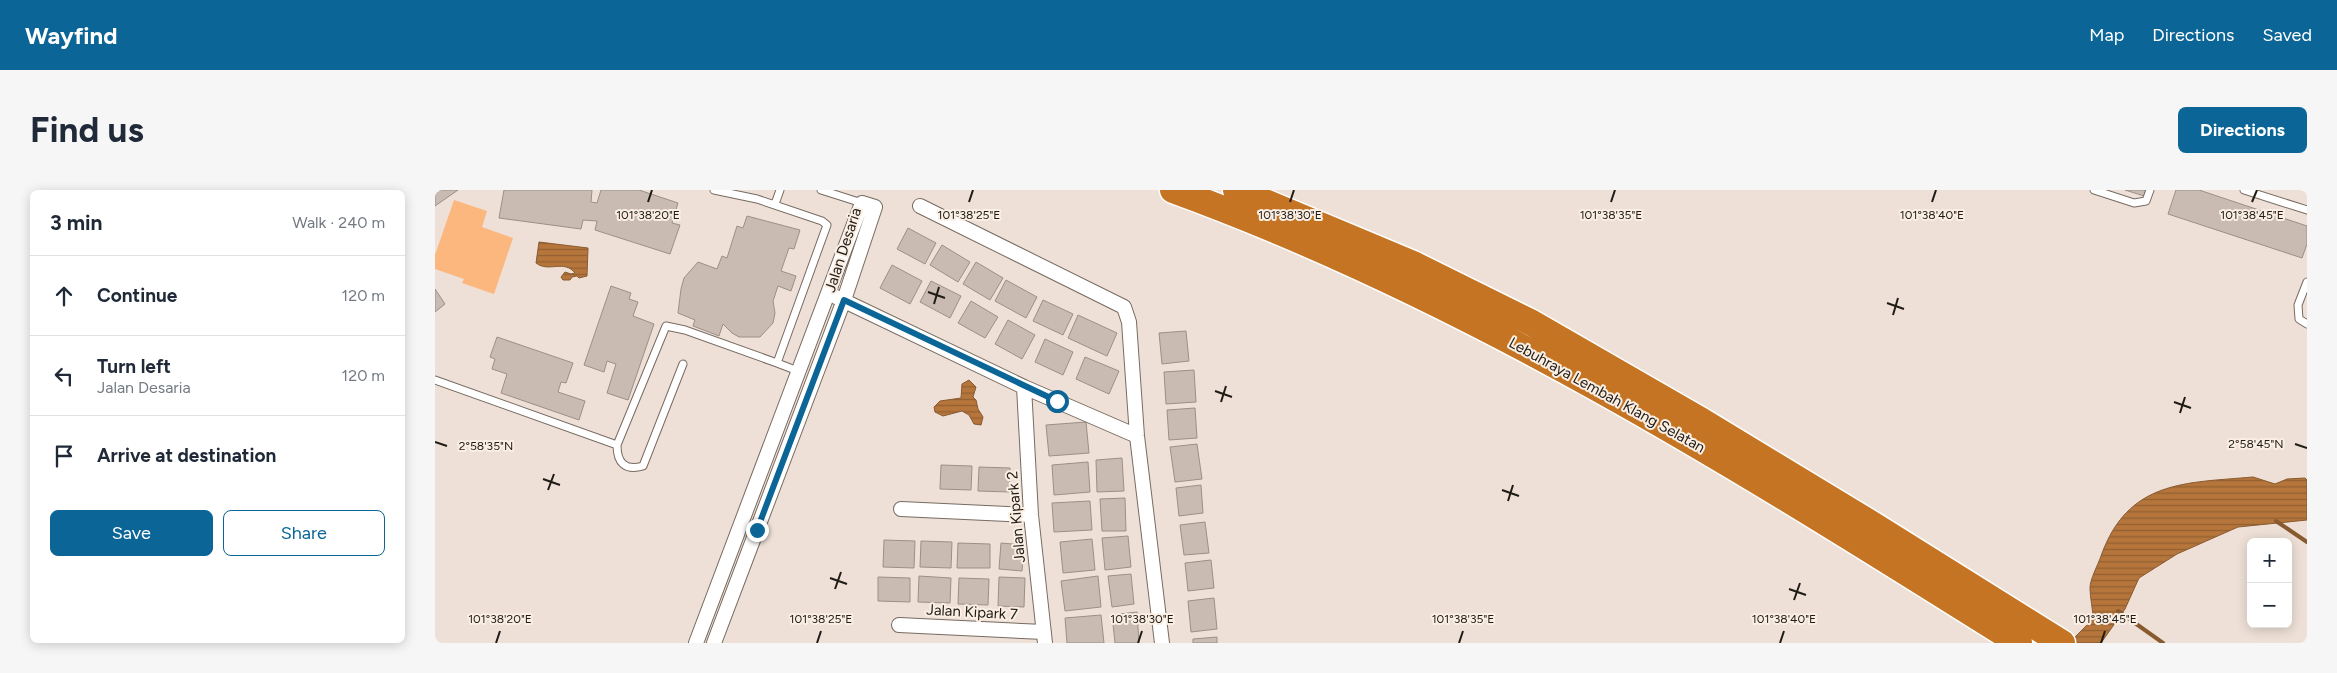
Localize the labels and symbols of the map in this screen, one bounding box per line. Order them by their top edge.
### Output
street label: Jalan Desaria [821,205,865,295]
text: 101°38'20"E [616,208,680,222]
text: 101°38'25"E [938,208,1000,222]
text: 101°38'30"E [1258,208,1322,222]
text: 101°38'35"E [1580,208,1642,222]
text: 101°38'40"E [1900,208,1964,222]
text: 101°38'45"E [2220,208,2284,222]
street label: Lebuhraya Lembah Klang Selatan [1506,333,1708,457]
route start [1046,390,1069,413]
text: 2°58'45"N [2228,437,2284,451]
text: 2°58'35"N [459,439,513,453]
street label: Jalan Kipark 2 [1003,470,1029,564]
route end [746,519,769,542]
street label: Jalan Kipark 7 [926,601,1018,623]
text: 101°38'20"E [468,612,532,626]
text: 101°38'25"E [790,612,852,626]
text: 101°38'30"E [1110,612,1174,626]
text: 101°38'35"E [1432,612,1494,626]
text: 101°38'40"E [1752,612,1816,626]
text: 101°38'45"E [2073,612,2137,626]

